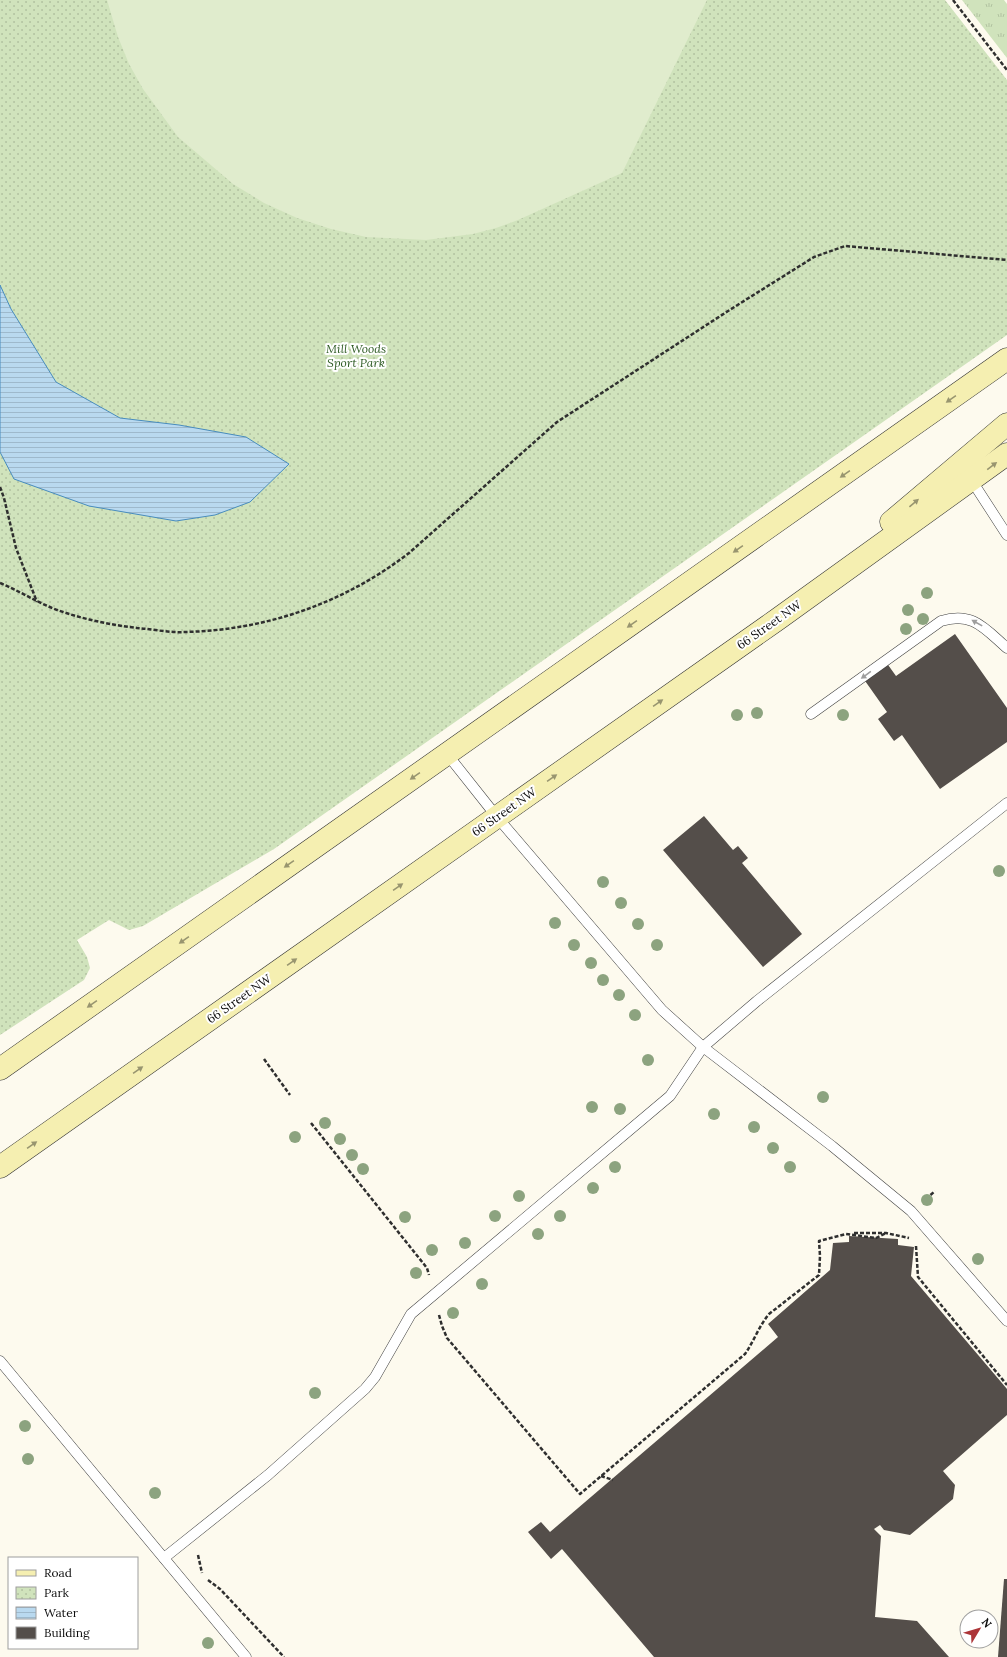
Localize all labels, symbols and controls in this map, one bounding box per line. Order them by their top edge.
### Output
park label: Mill Woods Sport Park [326,341,386,370]
one-way arrow [946,395,956,403]
one-way arrow [986,462,997,470]
one-way arrow [839,470,850,478]
one-way arrow [909,498,919,508]
one-way arrow [733,545,744,553]
street label: 66 Street NW [734,596,805,652]
one-way arrow [627,620,637,628]
one-way arrow [971,620,983,627]
one-way arrow [861,671,872,679]
one-way arrow [653,699,663,707]
one-way arrow [410,772,421,780]
one-way arrow [547,774,557,782]
street label: 66 Street NW [469,783,540,839]
one-way arrow [284,860,295,868]
one-way arrow [393,883,404,891]
one-way arrow [178,936,189,944]
one-way arrow [287,958,297,966]
street label: 66 Street NW [204,970,275,1026]
one-way arrow [87,1000,98,1008]
one-way arrow [133,1066,144,1074]
one-way arrow [27,1141,37,1149]
legend [8,1557,138,1649]
text: Road [44,1565,72,1580]
text: Park [44,1585,70,1600]
text: Water [44,1605,79,1620]
north arrow [959,1609,999,1649]
text: N [979,1615,995,1631]
text: Building [44,1625,90,1640]

